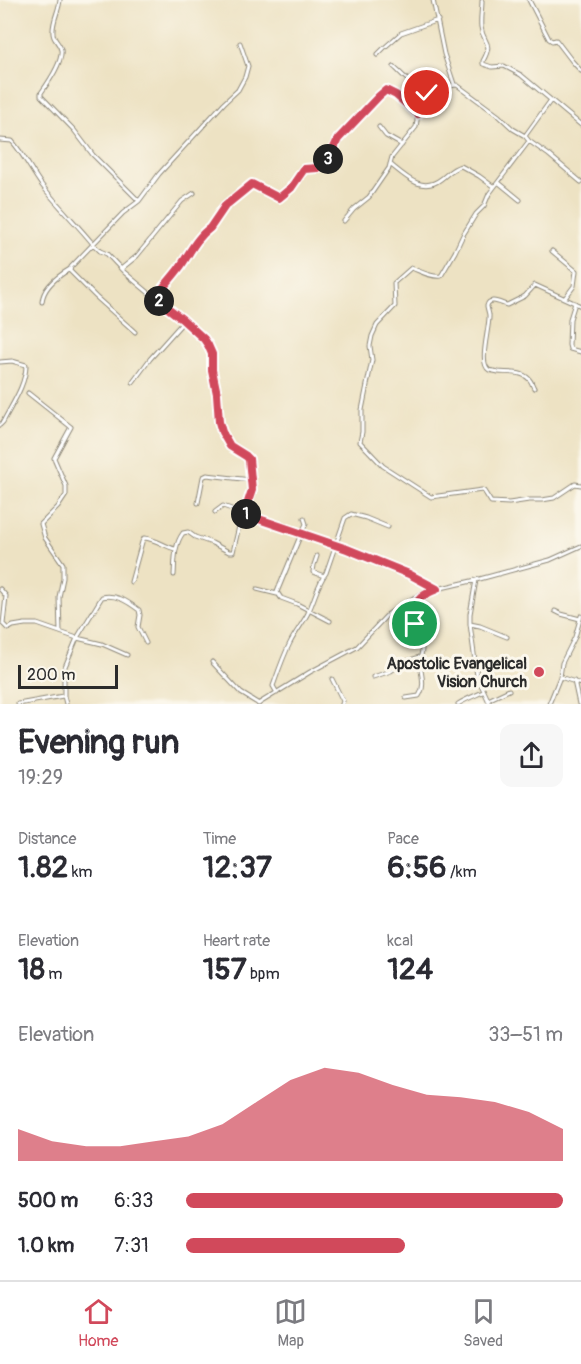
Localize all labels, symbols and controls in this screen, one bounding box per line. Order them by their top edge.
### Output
pin [401,67,452,118]
icon: check [410,76,443,109]
pin: 3 [313,144,343,174]
text: 3 [324,149,332,169]
pin: 2 [144,286,174,316]
text: 2 [155,291,163,311]
pin: 1 [231,499,261,529]
text: 1 [243,504,249,524]
pin [389,598,440,649]
icon: arrive [398,607,431,640]
place label: Apostolic Evangelical Vision Church [387,654,527,692]
scale bar [18,662,118,690]
text: 200 m [27,665,75,685]
marker: Apostolic Evangelical Vision Church [532,665,546,679]
text: Evening run [18,722,179,763]
button: share [500,724,563,787]
text: 19:29 [18,765,63,790]
text: Distance [18,829,77,849]
text: Time [203,829,236,849]
text: Pace [387,829,419,849]
text: 1.82 [18,849,68,886]
text: 12:37 [203,849,272,886]
text: 6:56 [387,849,447,886]
text: km [68,862,93,882]
text: /km [447,862,477,882]
text: Elevation [18,931,79,951]
text: Heart rate [203,931,270,951]
text: kcal [387,931,413,951]
text: 18 [18,951,45,988]
text: 157 [203,951,247,988]
text: 124 [387,951,433,988]
text: m [45,964,63,984]
text: bpm [247,964,280,984]
text: Elevation [18,1022,94,1047]
text: 33–51 m [488,1022,563,1047]
text: 500 m [18,1188,78,1213]
text: 6:33 [114,1188,153,1213]
text: 1.0 km [18,1233,74,1258]
text: 7:31 [114,1233,149,1258]
tab: Home [78,1295,118,1351]
tab: Map [274,1295,307,1351]
tab: Saved [463,1295,503,1351]

